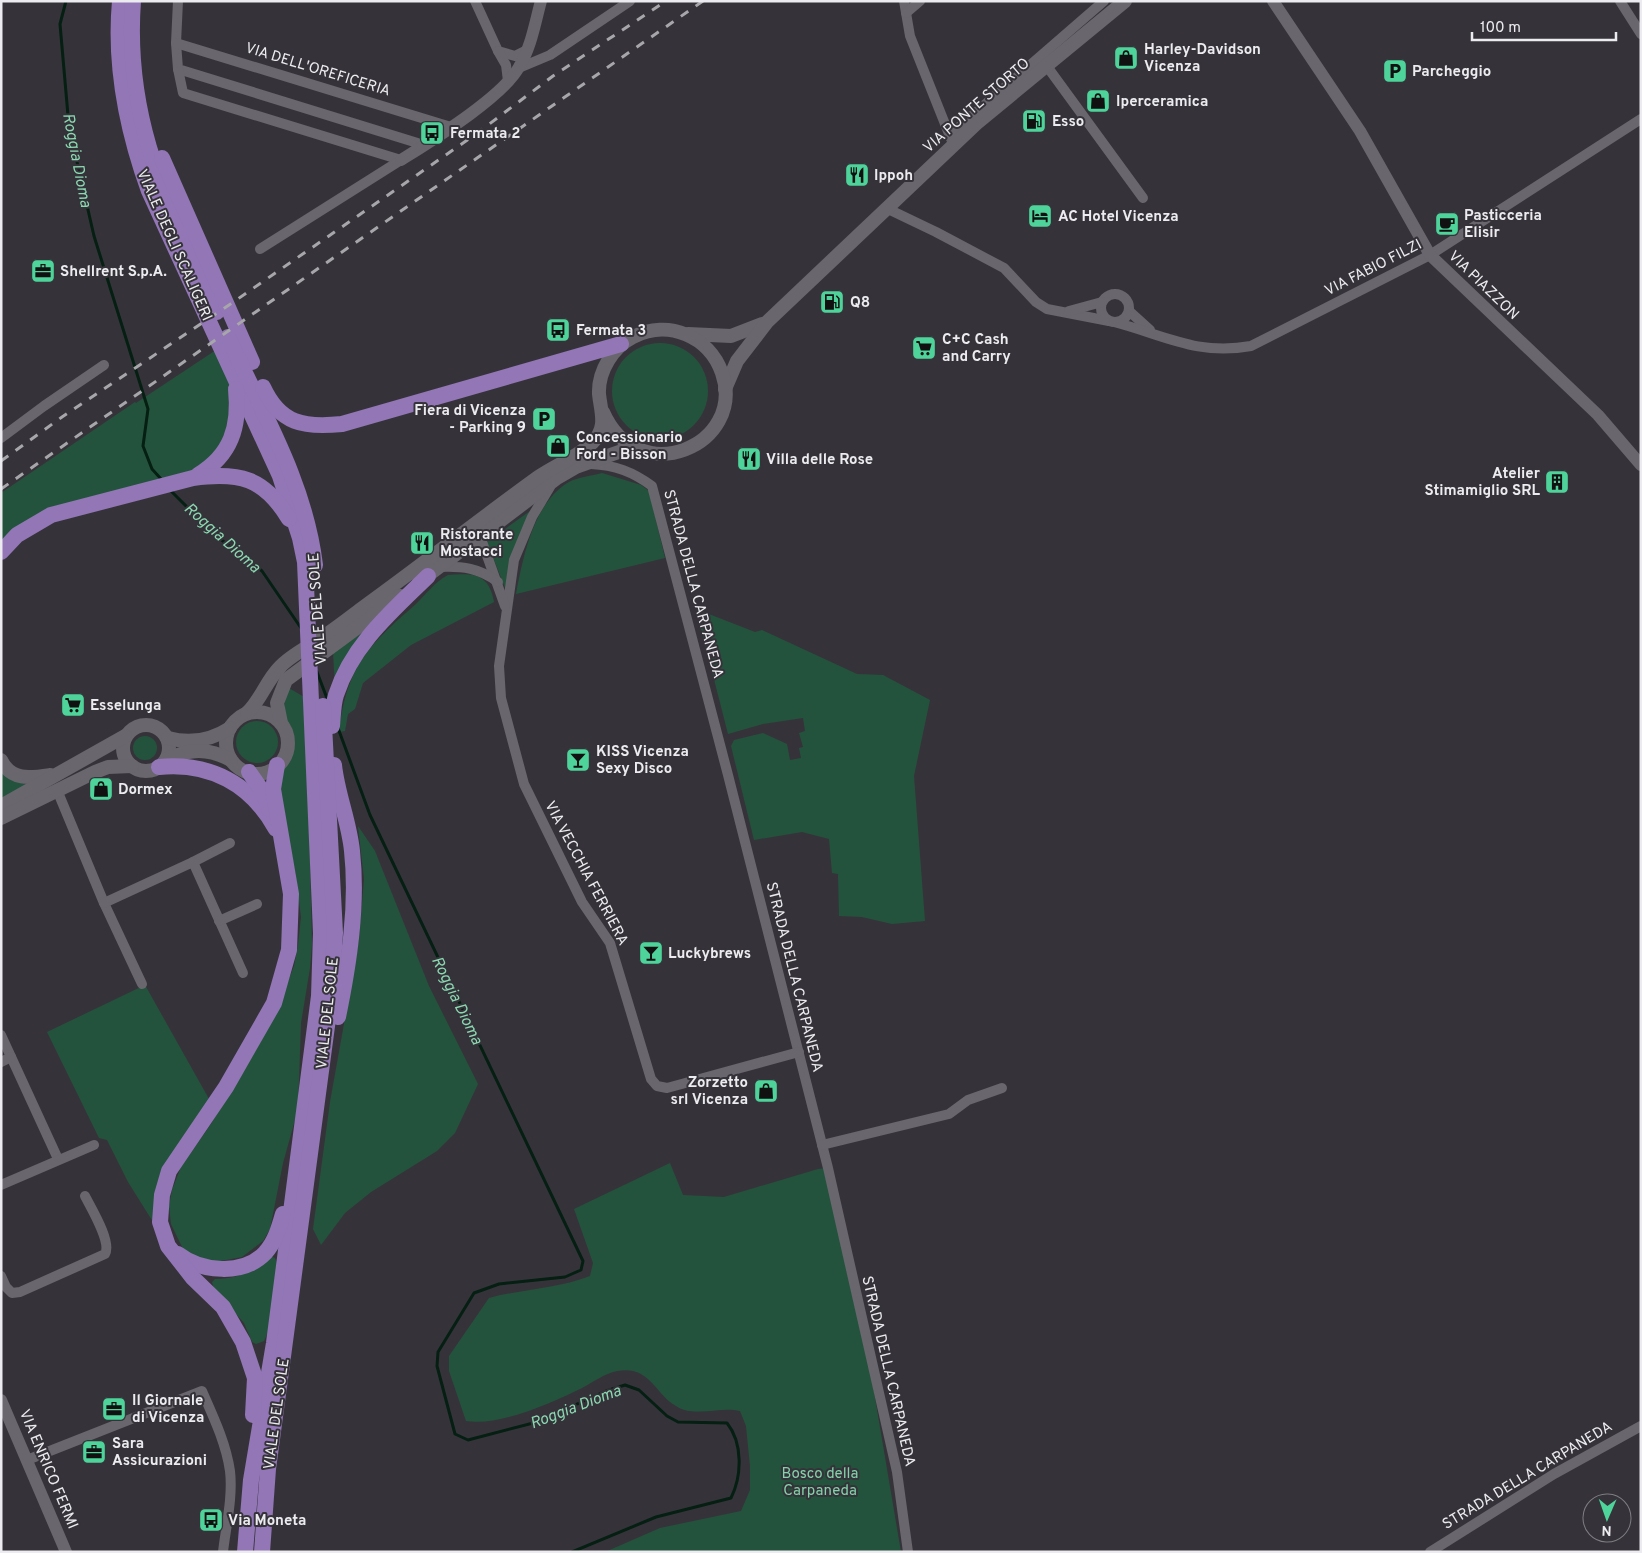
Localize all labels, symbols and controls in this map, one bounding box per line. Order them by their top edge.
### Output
scale bar [1472,10,1616,42]
text: 100 m [1480,19,1521,38]
street label: VIA DELL'OREFICERIA [243,39,392,102]
place label: Harley-Davidson Vicenza [1144,41,1261,77]
shop icon: Harley-Davidson Vicenza [1113,45,1139,71]
street label: VIA PONTE STORTO [920,55,1034,158]
parking icon: Parcheggio [1382,58,1408,84]
place label: Parcheggio [1412,63,1491,82]
shop icon: Iperceramica [1085,88,1111,114]
place label: Iperceramica [1116,93,1208,112]
fuel station icon: Esso [1021,108,1047,134]
water label: Roggia Dioma [57,111,95,210]
place label: Esso [1052,113,1084,132]
bus stop icon: Fermata 2 [419,120,445,146]
place label: Fermata 2 [450,125,520,144]
restaurant icon: Ippoh [844,162,870,188]
street label: VIALE DEGLI SCALIGERI [132,167,216,324]
place label: Ippoh [874,167,913,186]
hotel icon: AC Hotel Vicenza [1027,203,1053,229]
place label: Pasticceria Elisir [1464,207,1542,243]
place label: AC Hotel Vicenza [1058,208,1179,227]
cafe icon: Pasticceria Elisir [1434,211,1460,237]
street label: VIA FABIO FILZI [1322,236,1426,301]
street label: VIA PIAZZON [1443,247,1522,325]
office icon: Shellrent S.p.A. [30,258,56,284]
place label: Shellrent S.p.A. [60,263,167,282]
fuel station icon: Q8 [819,289,845,315]
place label: Q8 [850,294,870,313]
bus stop icon: Fermata 3 [545,317,571,343]
place label: Fermata 3 [576,322,646,341]
place label: C+C Cash and Carry [942,331,1011,367]
supermarket icon: C+C Cash and Carry [911,335,937,361]
place label: Fiera di Vicenza - Parking 9 [414,402,526,438]
parking icon: Fiera di Vicenza - Parking 9 [531,406,557,432]
place label: Concessionario Ford - Bisson [576,429,683,465]
shop icon: Concessionario Ford - Bisson [545,433,571,459]
restaurant icon: Villa delle Rose [736,446,762,472]
place label: Villa delle Rose [766,451,873,470]
place label: Atelier Stimamiglio SRL [1425,465,1541,501]
building icon: Atelier Stimamiglio SRL [1544,469,1570,495]
street label: STRADA DELLA CARPANEDA [658,488,727,681]
water label: Roggia Dioma [179,499,265,578]
place label: Ristorante Mostacci [440,526,513,562]
restaurant icon: Ristorante Mostacci [409,530,435,556]
street label: VIALE DEL SOLE [305,552,332,666]
supermarket icon: Esselunga [60,692,86,718]
place label: Esselunga [90,697,161,716]
place label: KISS Vicenza Sexy Disco [596,743,689,779]
bar icon: KISS Vicenza Sexy Disco [565,747,591,773]
shop icon: Dormex [88,776,114,802]
place label: Dormex [118,781,173,800]
street label: VIA VECCHIA FERRIERA [539,798,632,949]
street label: STRADA DELLA CARPANEDA [761,880,826,1074]
bar icon: Luckybrews [638,940,664,966]
place label: Luckybrews [668,945,751,964]
water label: Roggia Dioma [426,953,487,1049]
street label: VIALE DEL SOLE [313,956,344,1070]
place label: Zorzetto srl Vicenza [671,1074,748,1110]
shop icon: Zorzetto srl Vicenza [753,1078,779,1104]
street label: STRADA DELLA CARPANEDA [856,1274,919,1468]
street label: VIALE DEL SOLE [260,1357,295,1471]
water label: Roggia Dioma [527,1381,625,1434]
place label: Il Giornale di Vicenza [132,1392,204,1428]
office icon: Il Giornale di Vicenza [101,1396,127,1422]
street label: VIA ENRICO FERMI [14,1407,81,1532]
street label: STRADA DELLA CARPANEDA [1438,1417,1616,1533]
place label: Sara Assicurazioni [112,1435,207,1471]
office icon: Sara Assicurazioni [81,1439,107,1465]
park label: Bosco della Carpaneda [782,1465,858,1501]
north arrow [1582,1493,1632,1543]
bus stop icon: Via Moneta [198,1507,224,1533]
place label: Via Moneta [228,1512,306,1531]

